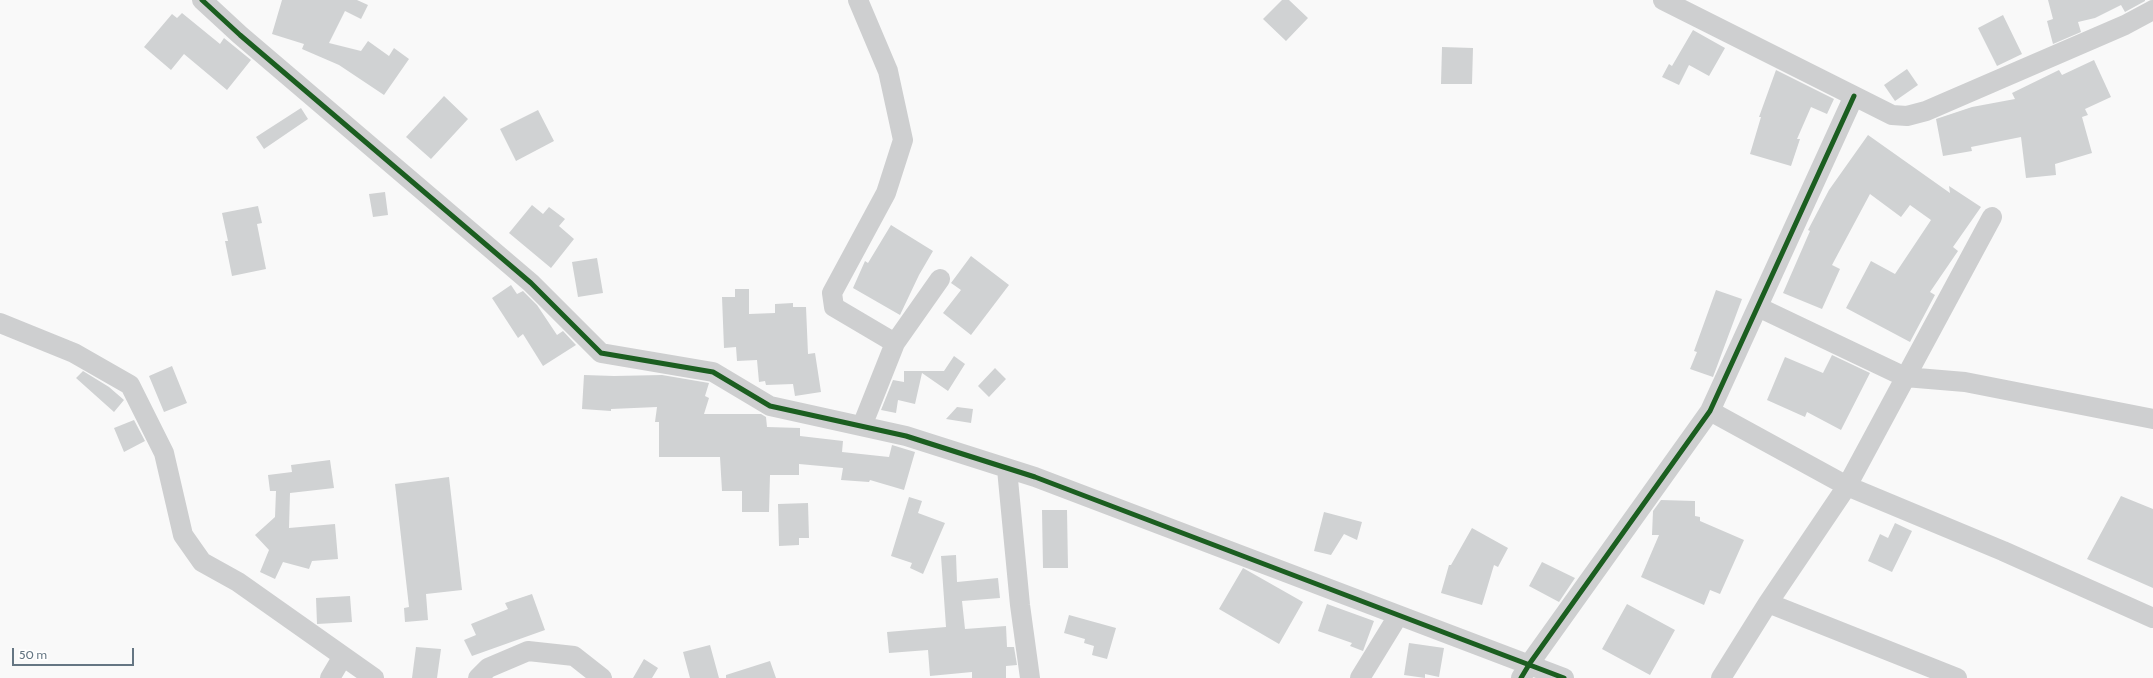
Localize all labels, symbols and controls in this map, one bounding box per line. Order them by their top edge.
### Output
scale bar [14,640,136,666]
text: 50 m [19,647,47,662]

